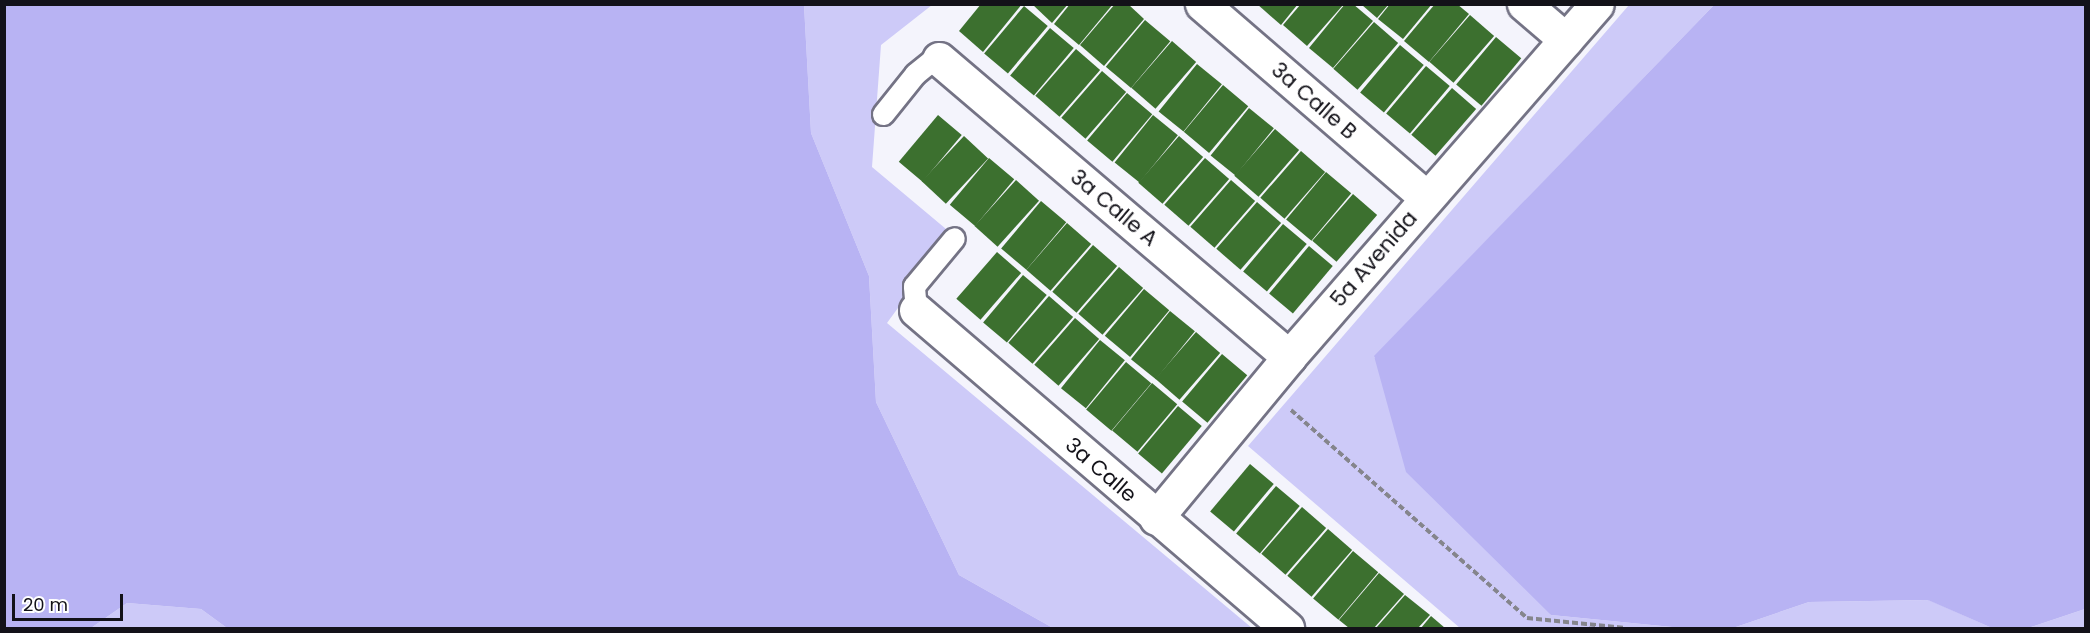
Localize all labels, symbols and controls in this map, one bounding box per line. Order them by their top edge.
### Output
street label: 3a Calle B [1266,57,1362,145]
street label: 3a Calle A [1065,164,1163,252]
street label: 5a Avenida [1325,206,1423,312]
street label: 3a Calle [1060,432,1142,508]
scale bar [15,582,126,620]
text: 20 m [23,592,68,617]

